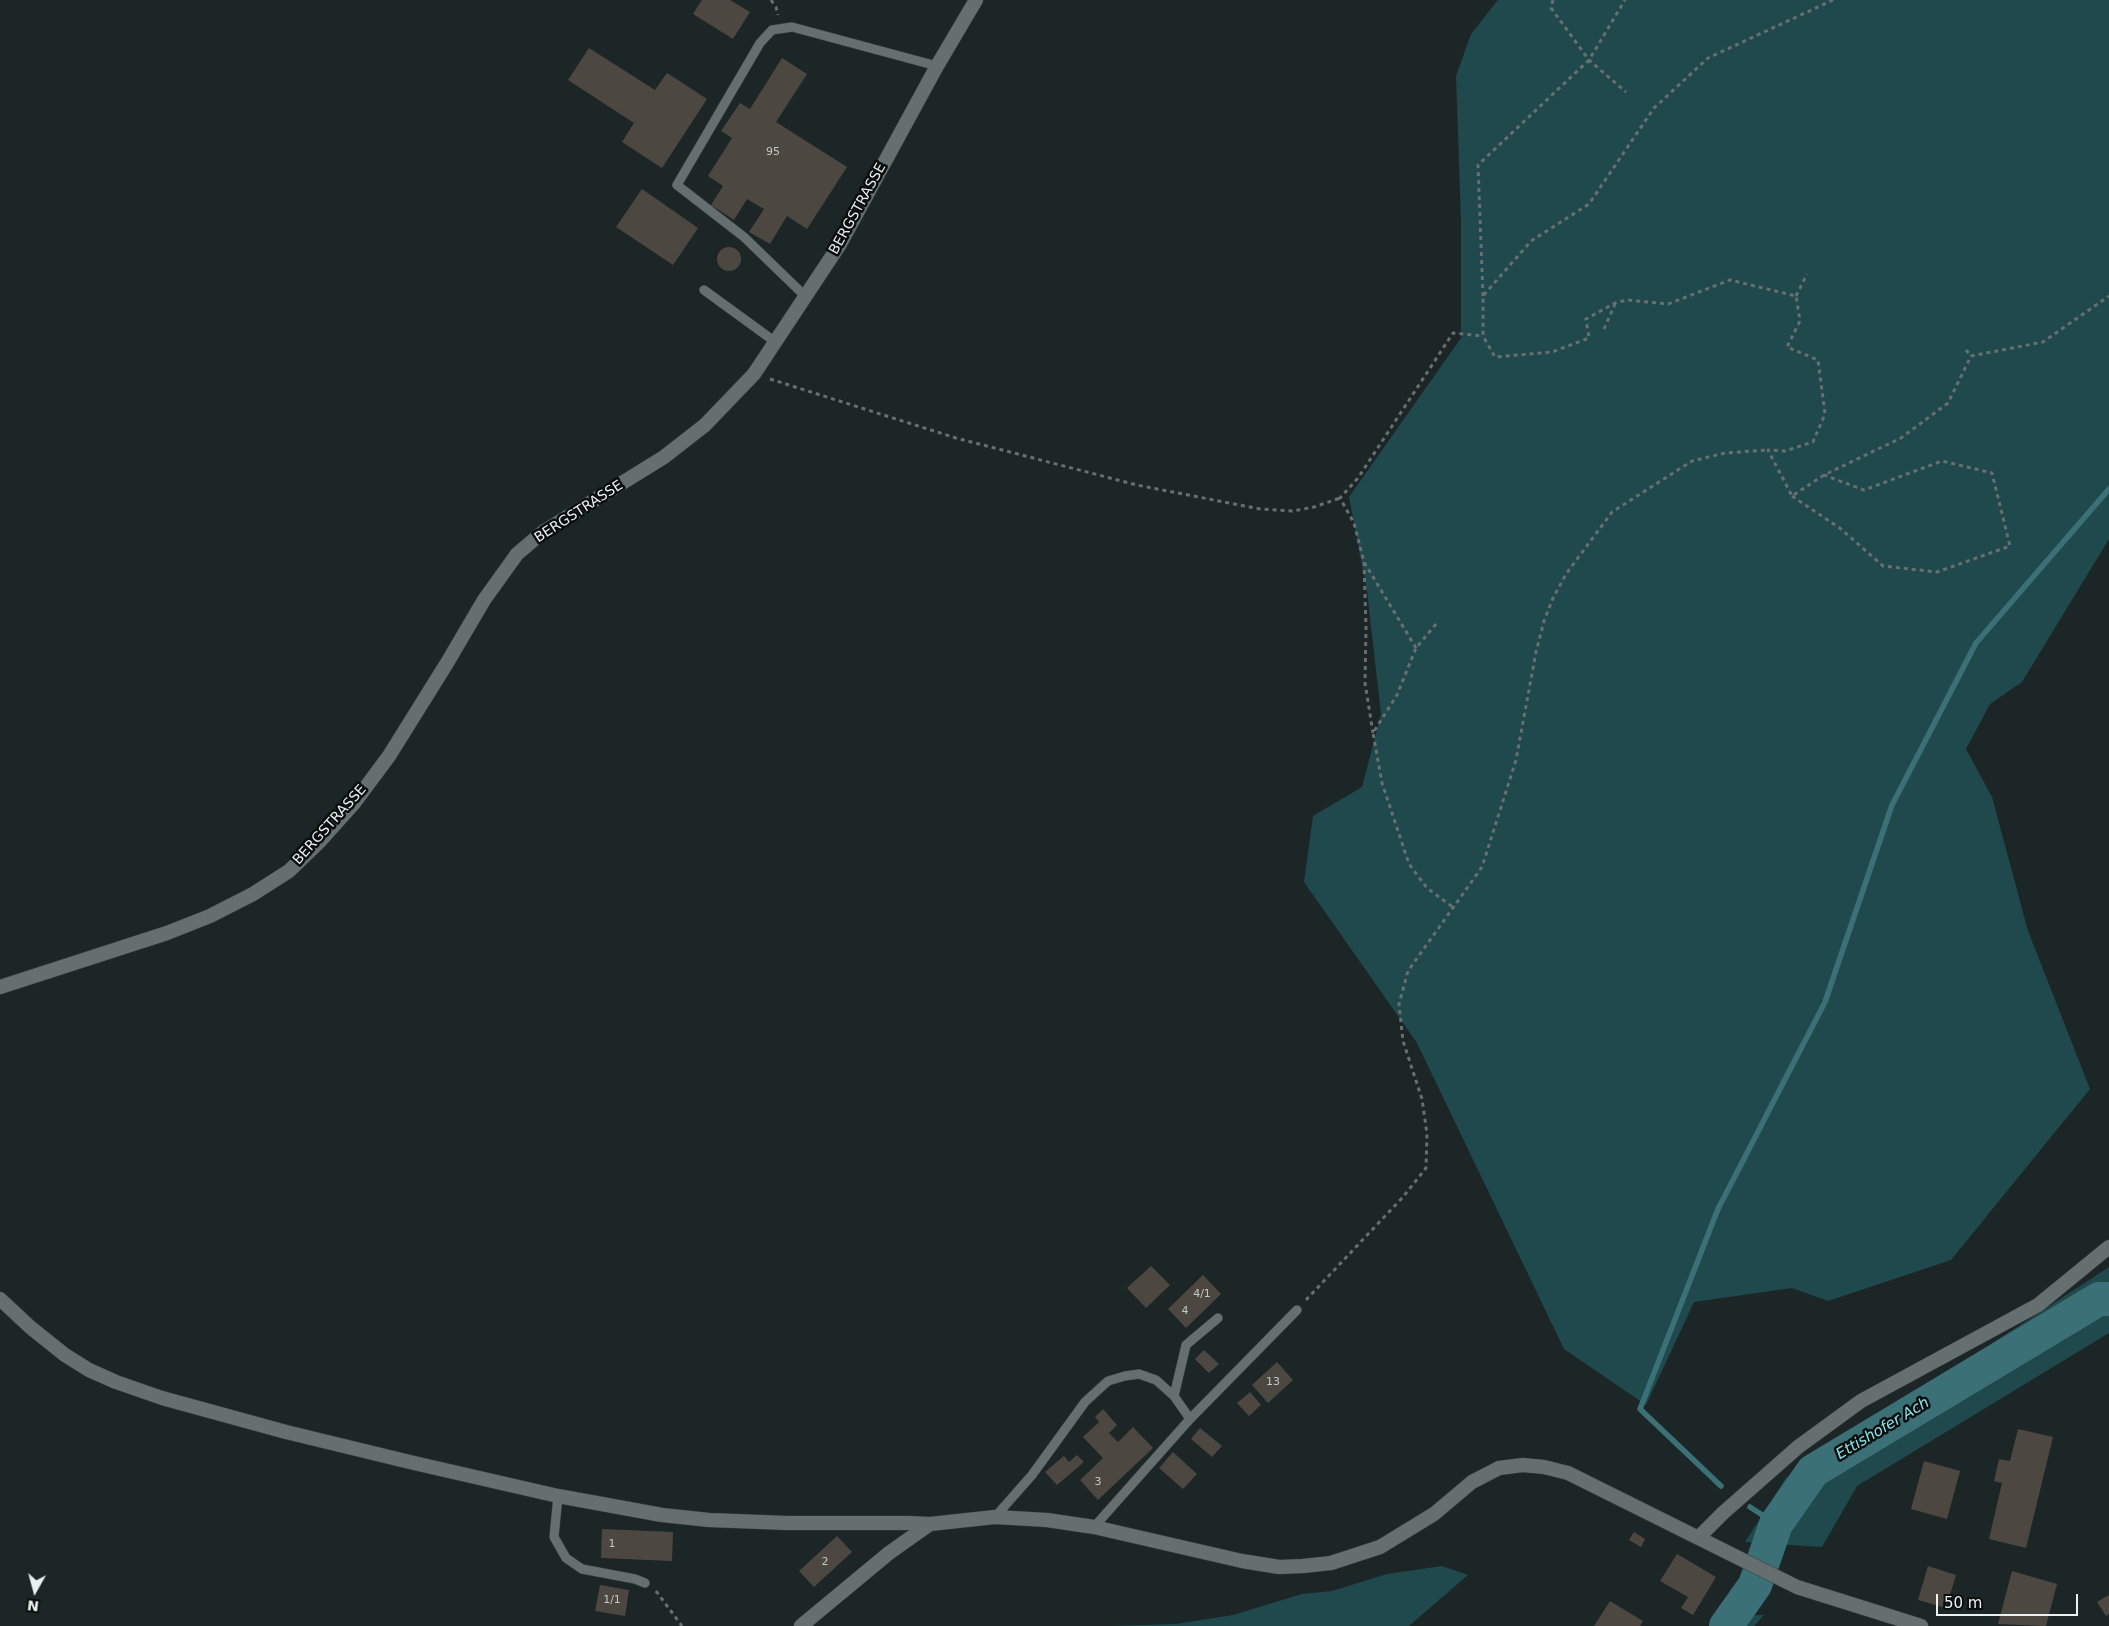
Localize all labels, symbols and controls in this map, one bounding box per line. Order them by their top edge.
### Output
house number: 95 [766,145,780,159]
street label: BERGSTRASSE [826,160,890,258]
street label: BERGSTRASSE [532,477,626,547]
street label: BERGSTRASSE [290,782,370,868]
house number: 4/1 [1193,1287,1211,1301]
house number: 4 [1182,1304,1188,1318]
house number: 13 [1266,1375,1280,1389]
water label: Ettishofer Ach [1833,1394,1933,1464]
house number: 3 [1095,1475,1101,1489]
house number: 1 [609,1537,615,1551]
house number: 2 [822,1555,828,1569]
north arrow [10,1566,60,1616]
scale bar [1939,1584,2082,1616]
house number: 1/1 [603,1593,621,1607]
text: 50 m [1944,1594,1982,1612]
text: N [26,1597,40,1615]

